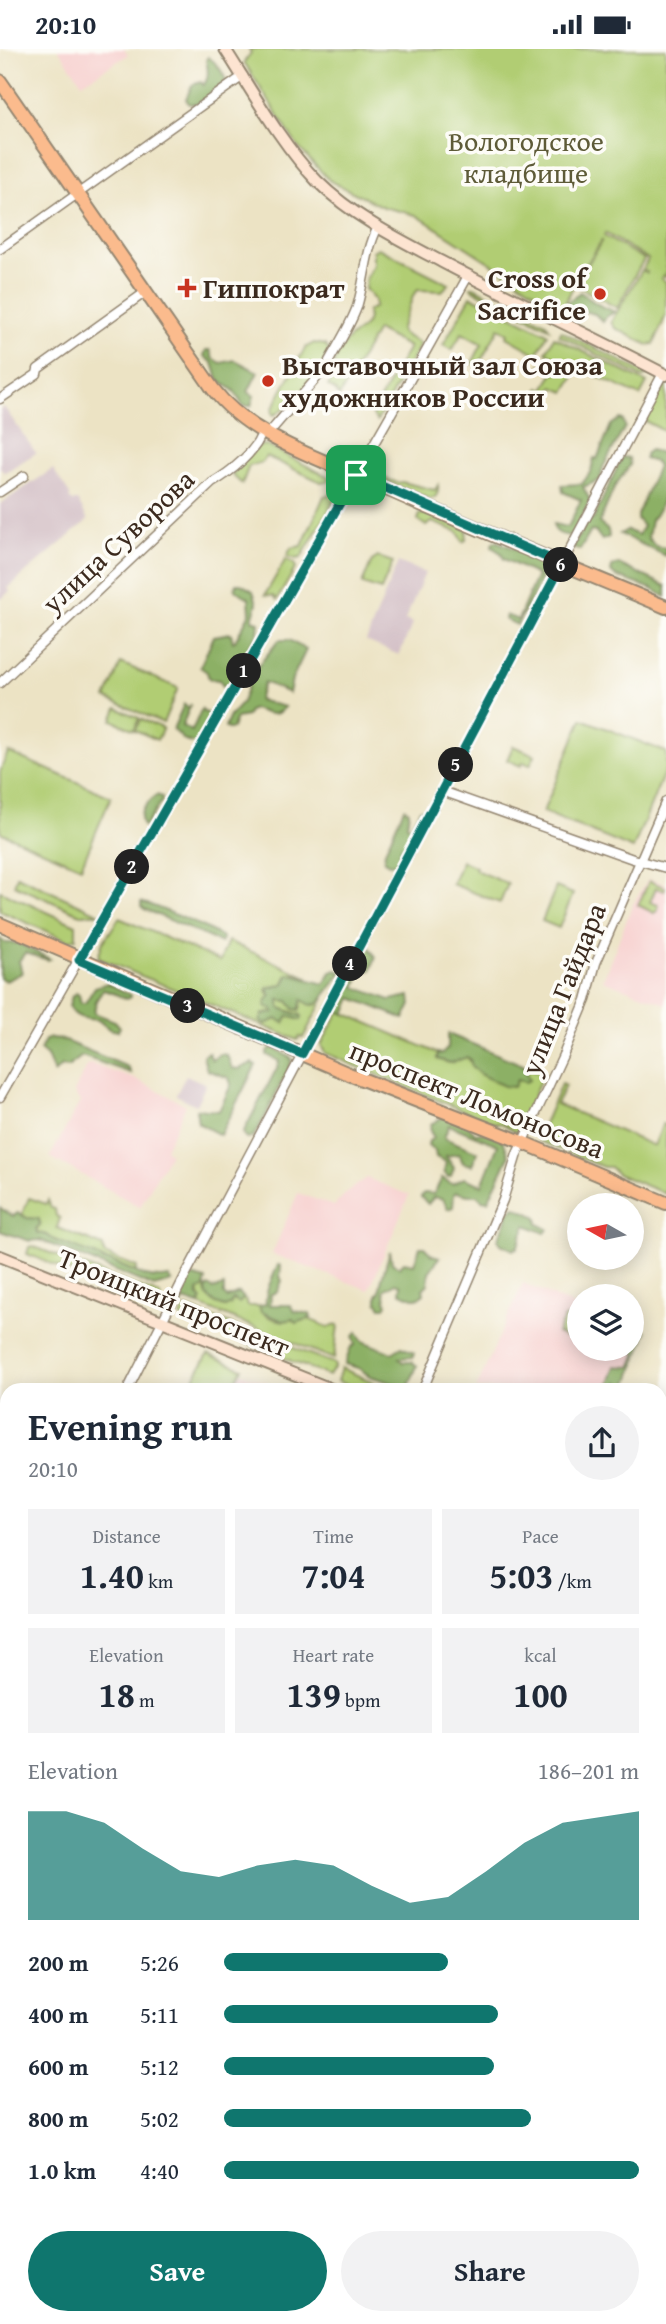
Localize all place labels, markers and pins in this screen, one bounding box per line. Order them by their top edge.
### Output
place label: Cross of Sacrifice [477,257,589,330]
place label: Гиппократ [203,267,344,308]
marker: Гиппократ [177,278,197,298]
marker: Cross of Sacrifice [592,286,608,302]
place label: Выставочный зал Союза художников России [282,344,603,417]
marker: Выставочный зал Союза художников России [260,373,276,389]
pin [326,445,386,505]
pin: 6 [544,547,578,583]
pin: 1 [226,653,262,689]
pin: 5 [438,747,474,783]
pin: 2 [114,849,150,885]
pin: 4 [332,947,368,981]
pin: 3 [170,989,206,1023]

